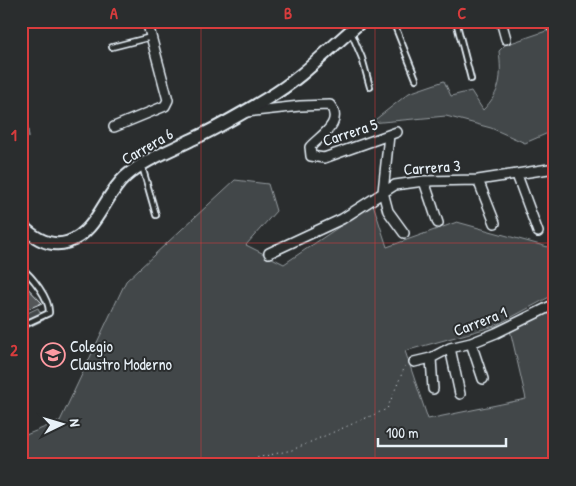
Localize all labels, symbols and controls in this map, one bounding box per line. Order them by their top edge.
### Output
text: A [110,2,118,24]
text: B [284,2,292,24]
text: C [458,2,467,24]
street label: Carrera 5 [320,113,381,151]
street label: Carrera 6 [117,122,177,170]
text: 1 [11,124,17,146]
street label: Carrera 3 [403,154,461,180]
street label: Carrera 1 [450,301,510,341]
place label: Colegio Claustro Moderno [70,335,173,375]
text: 2 [10,339,18,361]
school or university icon: Colegio Claustro Moderno [40,342,66,368]
north arrow [38,398,88,448]
scale bar [378,416,506,448]
text: N [66,418,85,428]
text: 100 m [386,422,419,443]

